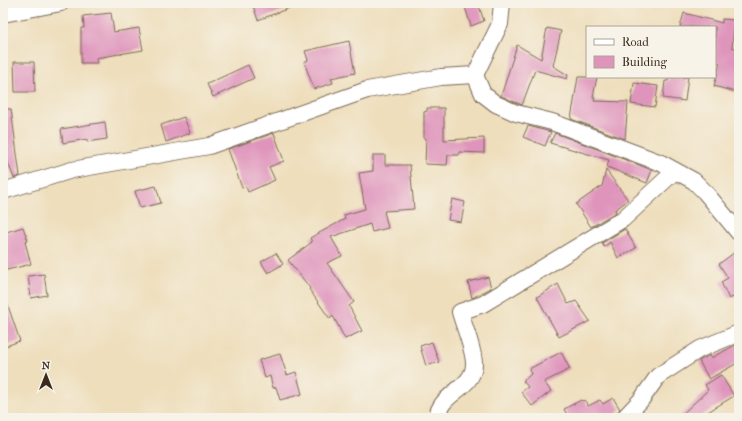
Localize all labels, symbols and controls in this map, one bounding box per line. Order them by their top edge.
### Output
legend [586,26,716,78]
text: Road [622,35,649,49]
text: Building [622,55,667,69]
north arrow [26,355,66,395]
text: N [42,359,51,372]

